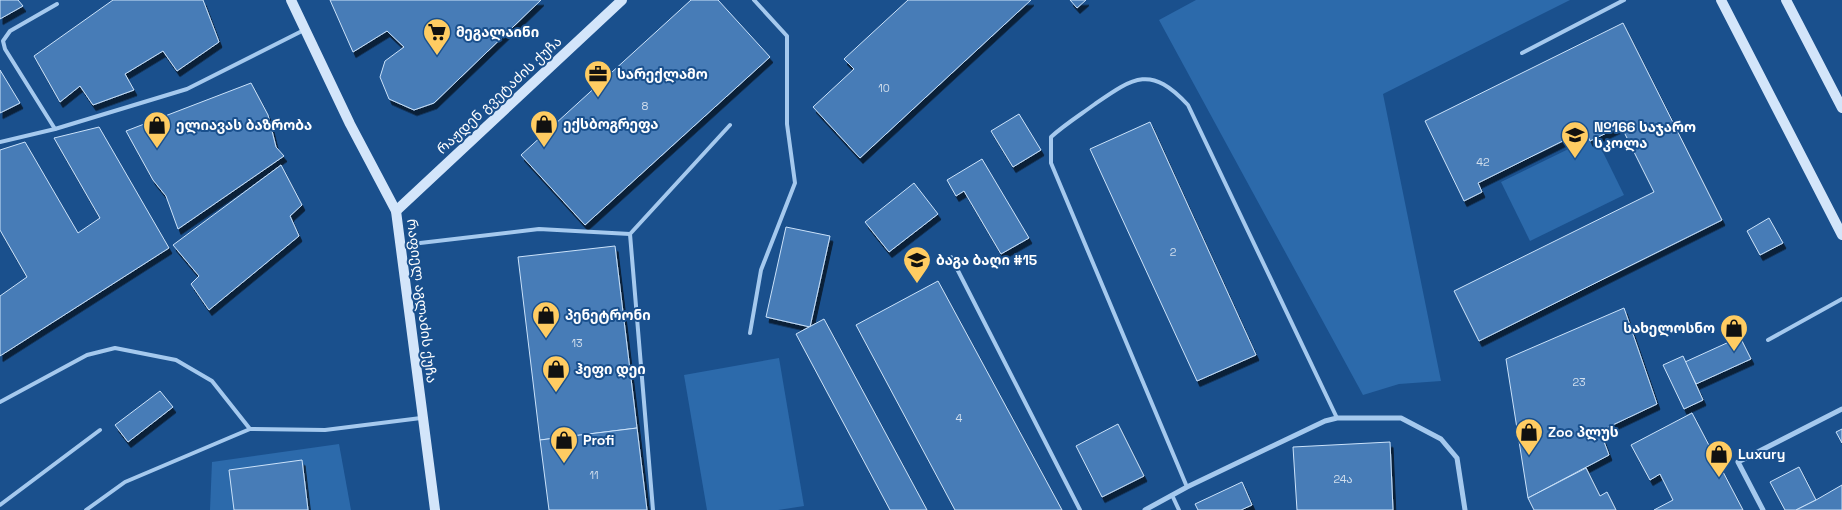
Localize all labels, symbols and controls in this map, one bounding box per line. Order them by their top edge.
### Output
supermarket icon: მეგალაინი [422,17,452,56]
place label: მეგალაინი [456,23,539,41]
street label: რაჟდენ გვეტაძის ქუჩა [433,32,565,158]
office icon: სარექლამო [583,59,613,98]
place label: სარექლამო [617,65,708,83]
house number: 10 [878,81,890,95]
house number: 8 [642,99,649,113]
shop icon: ექსბოგრეფა [529,109,559,148]
shop icon: ელიავას ბაზრობა [142,110,172,149]
place label: ექსბოგრეფა [563,115,659,133]
place label: ელიავას ბაზრობა [176,116,312,134]
place label: №166 საჯარო სკოლა [1594,118,1696,152]
school or university icon: №166 საჯარო სკოლა [1560,120,1590,159]
house number: 42 [1476,155,1490,169]
street label: რაფიელ აგლაძის ქუჩა [403,218,441,384]
school or university icon: ბაგა ბაღი #15 [902,245,932,284]
house number: 2 [1170,245,1177,259]
place label: ბაგა ბაღი #15 [936,251,1037,269]
shop icon: პენეტრონი [531,300,561,339]
place label: პენეტრონი [565,306,651,324]
shop icon: სახელოსნო [1719,313,1749,352]
place label: სახელოსნო [1623,319,1715,337]
house number: 13 [571,336,583,350]
shop icon: ჰეფი დეი [541,354,571,393]
place label: ჰეფი დეი [575,360,646,378]
house number: 23 [1572,375,1586,389]
house number: 4 [956,411,963,425]
shop icon: Zoo პლუს [1514,417,1544,456]
place label: Zoo პლუს [1548,423,1619,441]
shop icon: Profi [549,425,579,464]
place label: Profi [583,431,615,449]
shop icon: Luxury [1704,439,1734,478]
place label: Luxury [1738,445,1785,463]
house number: 11 [589,468,599,482]
house number: 24ა [1333,472,1353,486]

